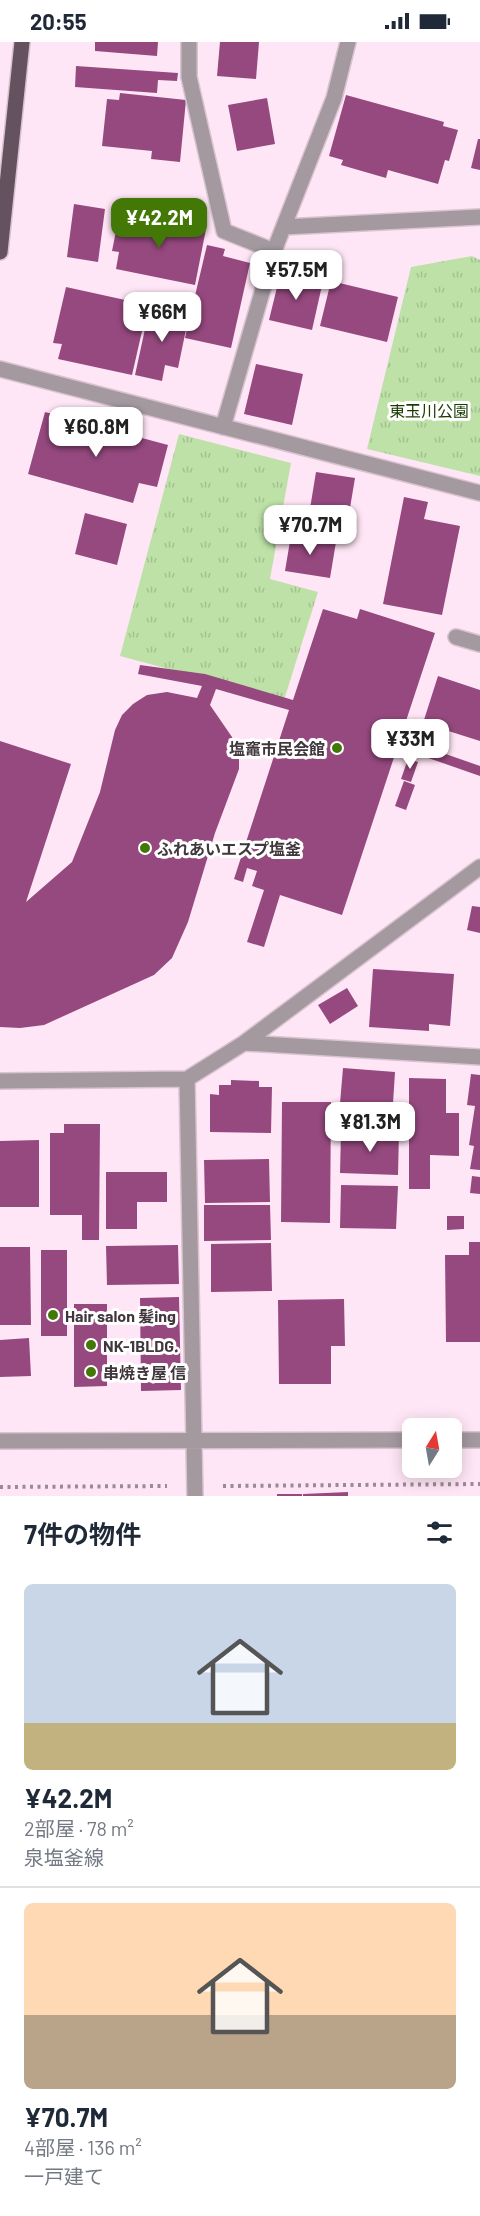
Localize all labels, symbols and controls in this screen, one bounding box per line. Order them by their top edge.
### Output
text: 20:55 [30,8,87,34]
pin: ¥42.2M [110,198,208,249]
text: ¥42.2M [125,205,193,229]
pin: ¥57.5M [247,250,345,301]
text: ¥57.5M [264,257,328,281]
pin: ¥66M [126,292,198,343]
text: ¥66M [137,299,187,323]
park label: 東玉川公園 [389,401,469,420]
pin: ¥60.8M [47,407,145,458]
text: ¥60.8M [63,414,129,438]
pin: ¥70.7M [261,505,359,556]
text: ¥70.7M [278,512,342,536]
pin: ¥33M [374,719,446,770]
text: ¥33M [385,726,435,750]
place label: 塩竈市民会館 [229,739,325,758]
marker: 塩竈市民会館 [330,741,344,755]
place label: ふれあいエスプ塩釜 [157,839,301,858]
marker: ふれあいエスプ塩釜 [138,841,152,855]
pin: ¥81.3M [321,1102,419,1153]
text: ¥81.3M [339,1109,401,1133]
place label: Hair salon 髪ing [65,1306,176,1325]
marker: Hair salon 髪ing [46,1308,60,1322]
place label: NK-1BLDG. [103,1336,178,1355]
marker: NK-1BLDG. [84,1338,98,1352]
place label: 串焼き屋 信 [103,1363,186,1382]
marker: 串焼き屋 信 [84,1365,98,1379]
north arrow [402,1418,462,1478]
map controls [402,1418,462,1478]
icon: filters [423,1516,456,1549]
text: 7件の物件 [24,1518,141,1549]
icon: home [186,1623,294,1731]
text: ¥42.2M [24,1782,112,1813]
text: 2部屋 · 78 m² [24,1816,134,1840]
text: 泉塩釜線 [24,1845,104,1869]
icon: home [186,1942,294,2050]
text: ¥70.7M [24,2101,108,2132]
text: 4部屋 · 136 m² [24,2135,142,2159]
text: 一戸建て [24,2164,104,2188]

